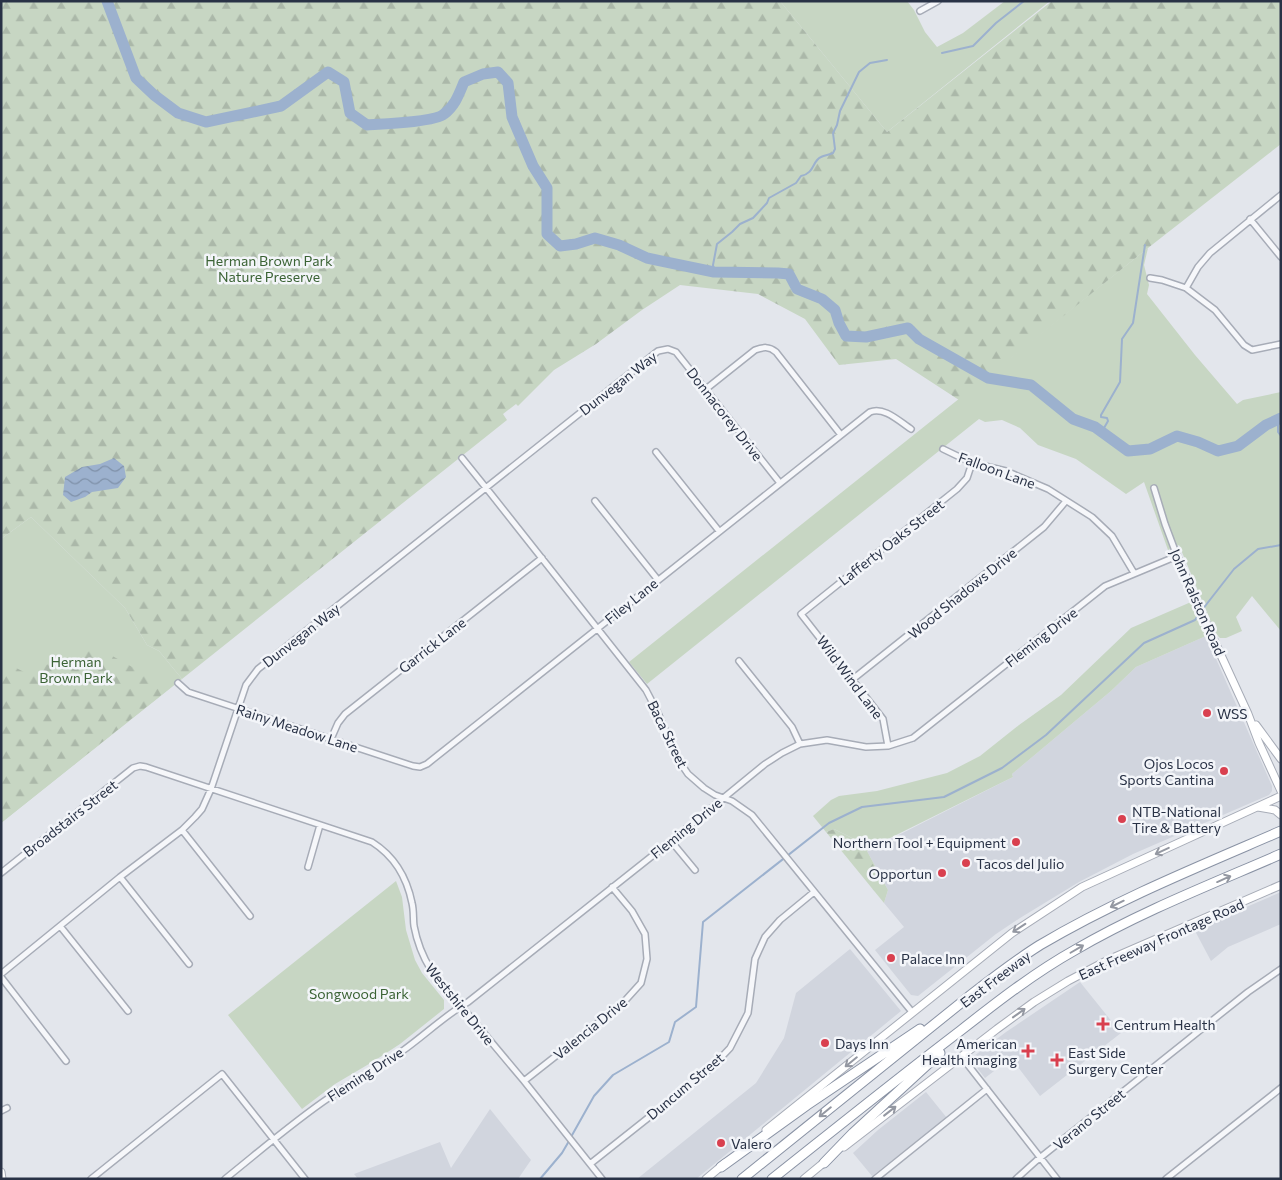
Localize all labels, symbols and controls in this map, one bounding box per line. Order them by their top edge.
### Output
park label: Herman Brown Park Nature Preserve [205,252,333,285]
street label: Dunvegan Way [576,347,660,419]
street label: Donnacorey Drive [683,364,767,464]
street label: Falloon Lane [956,448,1038,492]
street label: Lafferty Oaks Street [835,495,947,589]
street label: Wood Shadows Drive [904,544,1020,642]
street label: John Ralston Road [1167,546,1229,658]
street label: Filey Lane [601,575,661,627]
street label: Dunvegan Way [259,599,343,671]
street label: Fleming Drive [1002,604,1080,670]
street label: Garrick Lane [395,614,469,676]
street label: Wild Wind Lane [813,632,887,722]
park label: Herman Brown Park [39,653,113,686]
street label: Baca Street [644,698,692,771]
street label: Rainy Meadow Lane [234,700,360,756]
place label: WSS [1217,705,1247,722]
marker: WSS [1201,707,1213,719]
place label: Ojos Locos Sports Cantina [1119,755,1214,788]
marker: Ojos Locos Sports Cantina [1218,765,1230,777]
street label: Broadstairs Street [19,776,121,860]
street label: Fleming Drive [647,794,725,862]
place label: NTB-National Tire & Battery [1132,803,1221,836]
marker: NTB-National Tire & Battery [1116,813,1128,825]
place label: Northern Tool + Equipment [833,834,1006,851]
marker: Northern Tool + Equipment [1010,836,1022,848]
one-way arrow [1154,846,1169,856]
place label: Tacos del Julio [976,855,1064,872]
marker: Tacos del Julio [960,857,972,869]
place label: Opportun [868,865,932,882]
marker: Opportun [936,867,948,879]
one-way arrow [1216,873,1231,883]
street label: East Freeway Frontage Road [1076,895,1246,983]
one-way arrow [1110,900,1125,909]
one-way arrow [1013,923,1027,933]
one-way arrow [1070,943,1084,953]
street label: East Freeway [956,947,1034,1011]
place label: Palace Inn [901,950,965,967]
marker: Palace Inn [885,952,897,964]
street label: Westshire Drive [422,960,498,1048]
park label: Songwood Park [309,985,409,1002]
street label: Valencia Drive [550,993,630,1063]
one-way arrow [1012,1007,1025,1018]
place label: Centrum Health [1114,1016,1216,1033]
marker: Centrum Health [1096,1017,1110,1031]
place label: Days Inn [835,1035,889,1052]
place label: American Health imaging [922,1035,1017,1068]
marker: Days Inn [819,1037,831,1049]
street label: Fleming Drive [324,1043,406,1105]
marker: American Health imaging [1021,1044,1035,1058]
place label: East Side Surgery Center [1068,1044,1164,1077]
street label: Duncum Street [643,1049,727,1123]
marker: East Side Surgery Center [1050,1053,1064,1067]
one-way arrow [845,1056,858,1067]
street label: Verano Street [1050,1085,1129,1153]
one-way arrow [883,1106,896,1117]
one-way arrow [818,1107,831,1118]
place label: Valero [731,1135,772,1152]
marker: Valero [715,1137,727,1149]

